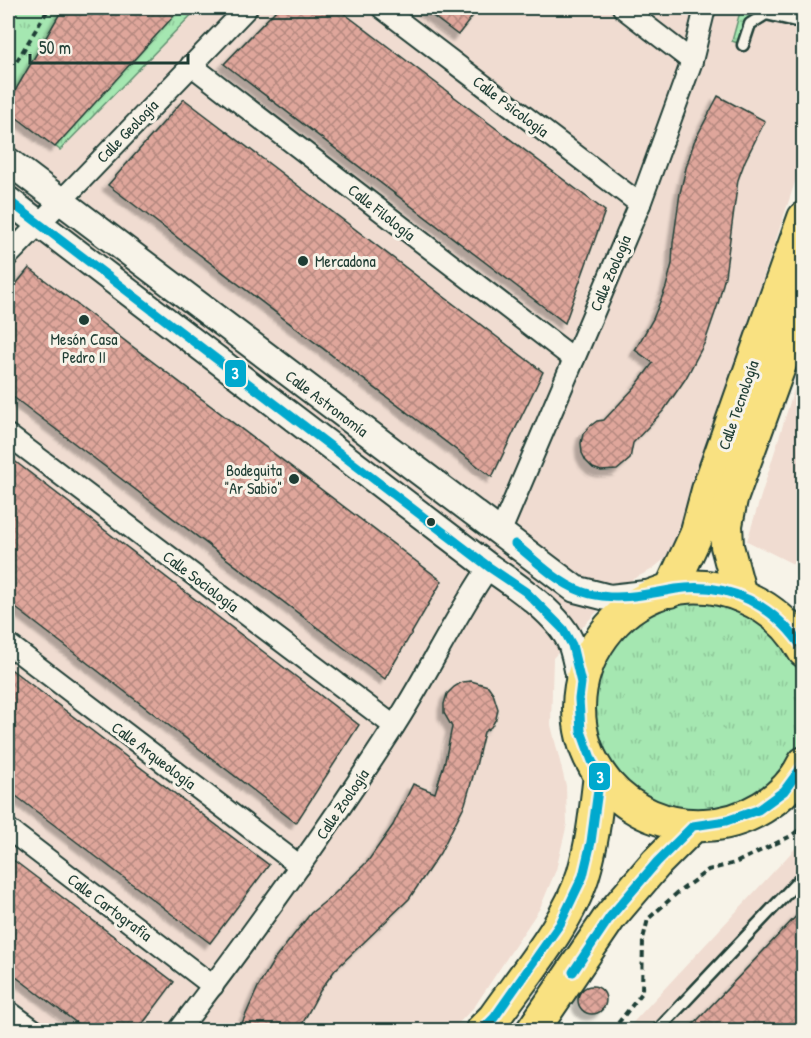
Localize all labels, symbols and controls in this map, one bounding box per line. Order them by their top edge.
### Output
scale bar [30,27,188,65]
text: 50 m [39,35,71,60]
street label: Calle Psicología [469,70,553,142]
street label: Calle Geología [91,95,163,167]
street label: Calle Filología [344,179,420,245]
street label: Calle Zoología [584,232,636,314]
place label: Mercadona [315,250,376,272]
marker: Mercadona [296,254,310,268]
marker: Mesón Casa Pedro II [77,313,91,327]
place label: Mesón Casa Pedro II [51,328,117,368]
street label: Calle Tecnología [712,357,764,453]
line badge: 3 [224,359,247,388]
text: 3 [231,362,239,384]
street label: Calle Astronomía [281,365,373,441]
place label: Bodeguita "Ar Sabio" [224,459,282,499]
marker: Bodeguita "Ar Sabio" [287,472,301,486]
unlabelled marker [425,516,437,528]
street label: Calle Sociología [159,545,243,617]
street label: Calle Arqueología [107,716,201,794]
line badge: 3 [588,762,611,791]
street label: Calle Zoología [310,764,374,844]
text: 3 [596,766,604,788]
street label: Calle Cartografía [63,868,157,946]

